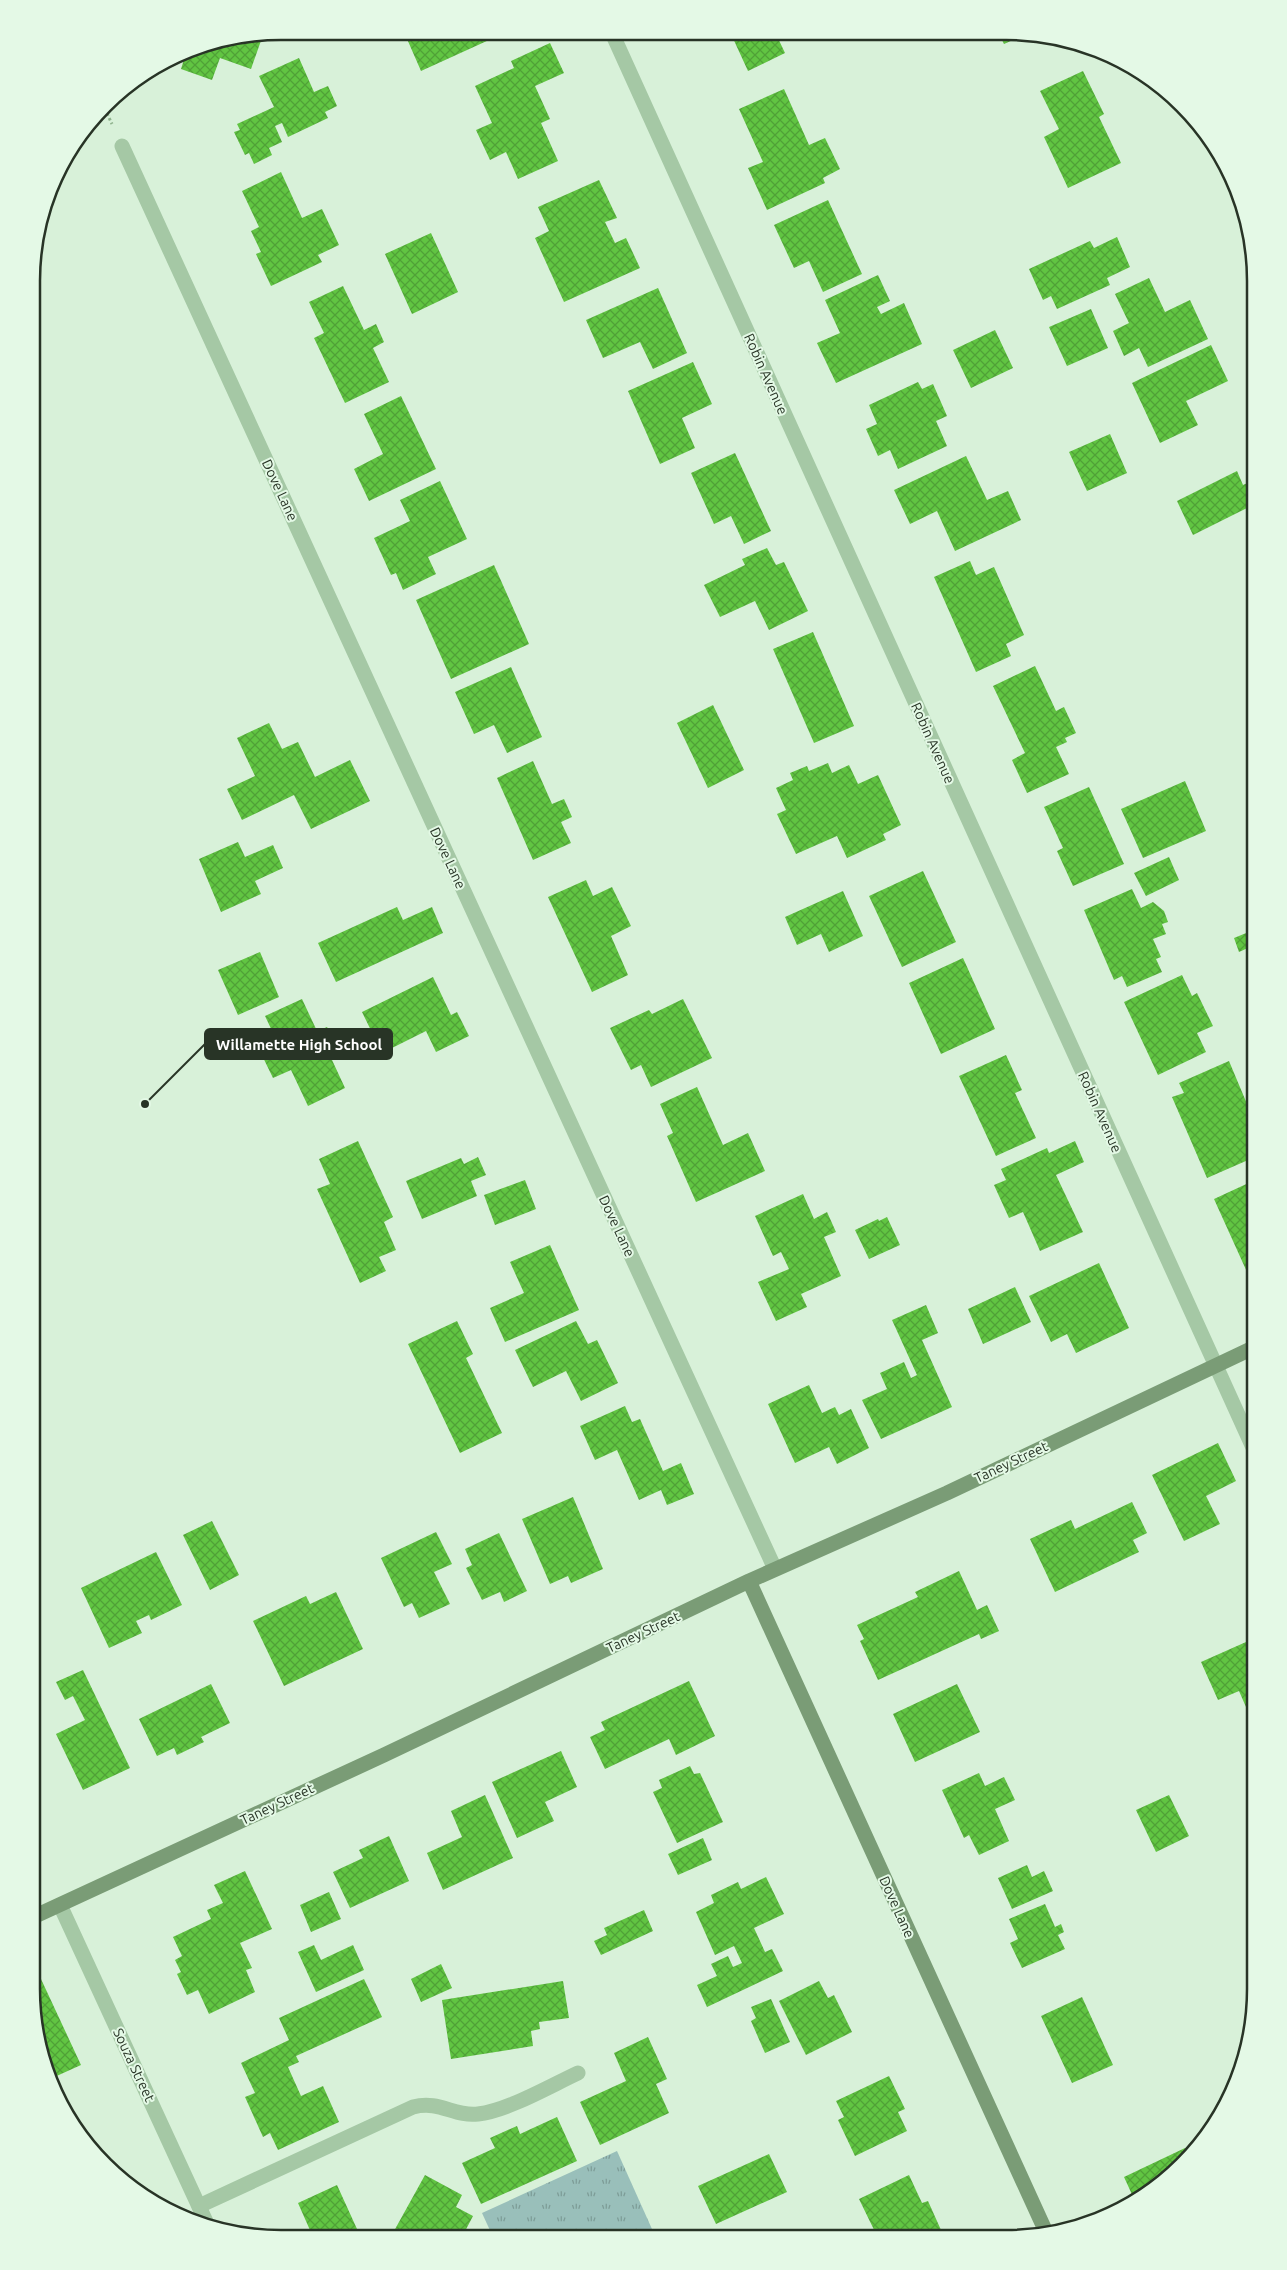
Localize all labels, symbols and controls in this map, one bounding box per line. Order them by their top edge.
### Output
street label: Robin Avenue [741,331,791,417]
street label: Dove Lane [259,457,301,523]
street label: Robin Avenue [908,700,958,786]
street label: Dove Lane [427,825,469,891]
callout: Willamette High School [205,1029,392,1059]
text: Willamette High School [216,1036,383,1053]
street label: Robin Avenue [1075,1069,1125,1155]
street label: Dove Lane [596,1193,638,1259]
street label: Taney Street [972,1438,1051,1486]
street label: Taney Street [604,1608,683,1656]
street label: Taney Street [238,1780,317,1828]
street label: Dove Lane [876,1874,918,1940]
street label: Souza Street [110,2026,158,2105]

